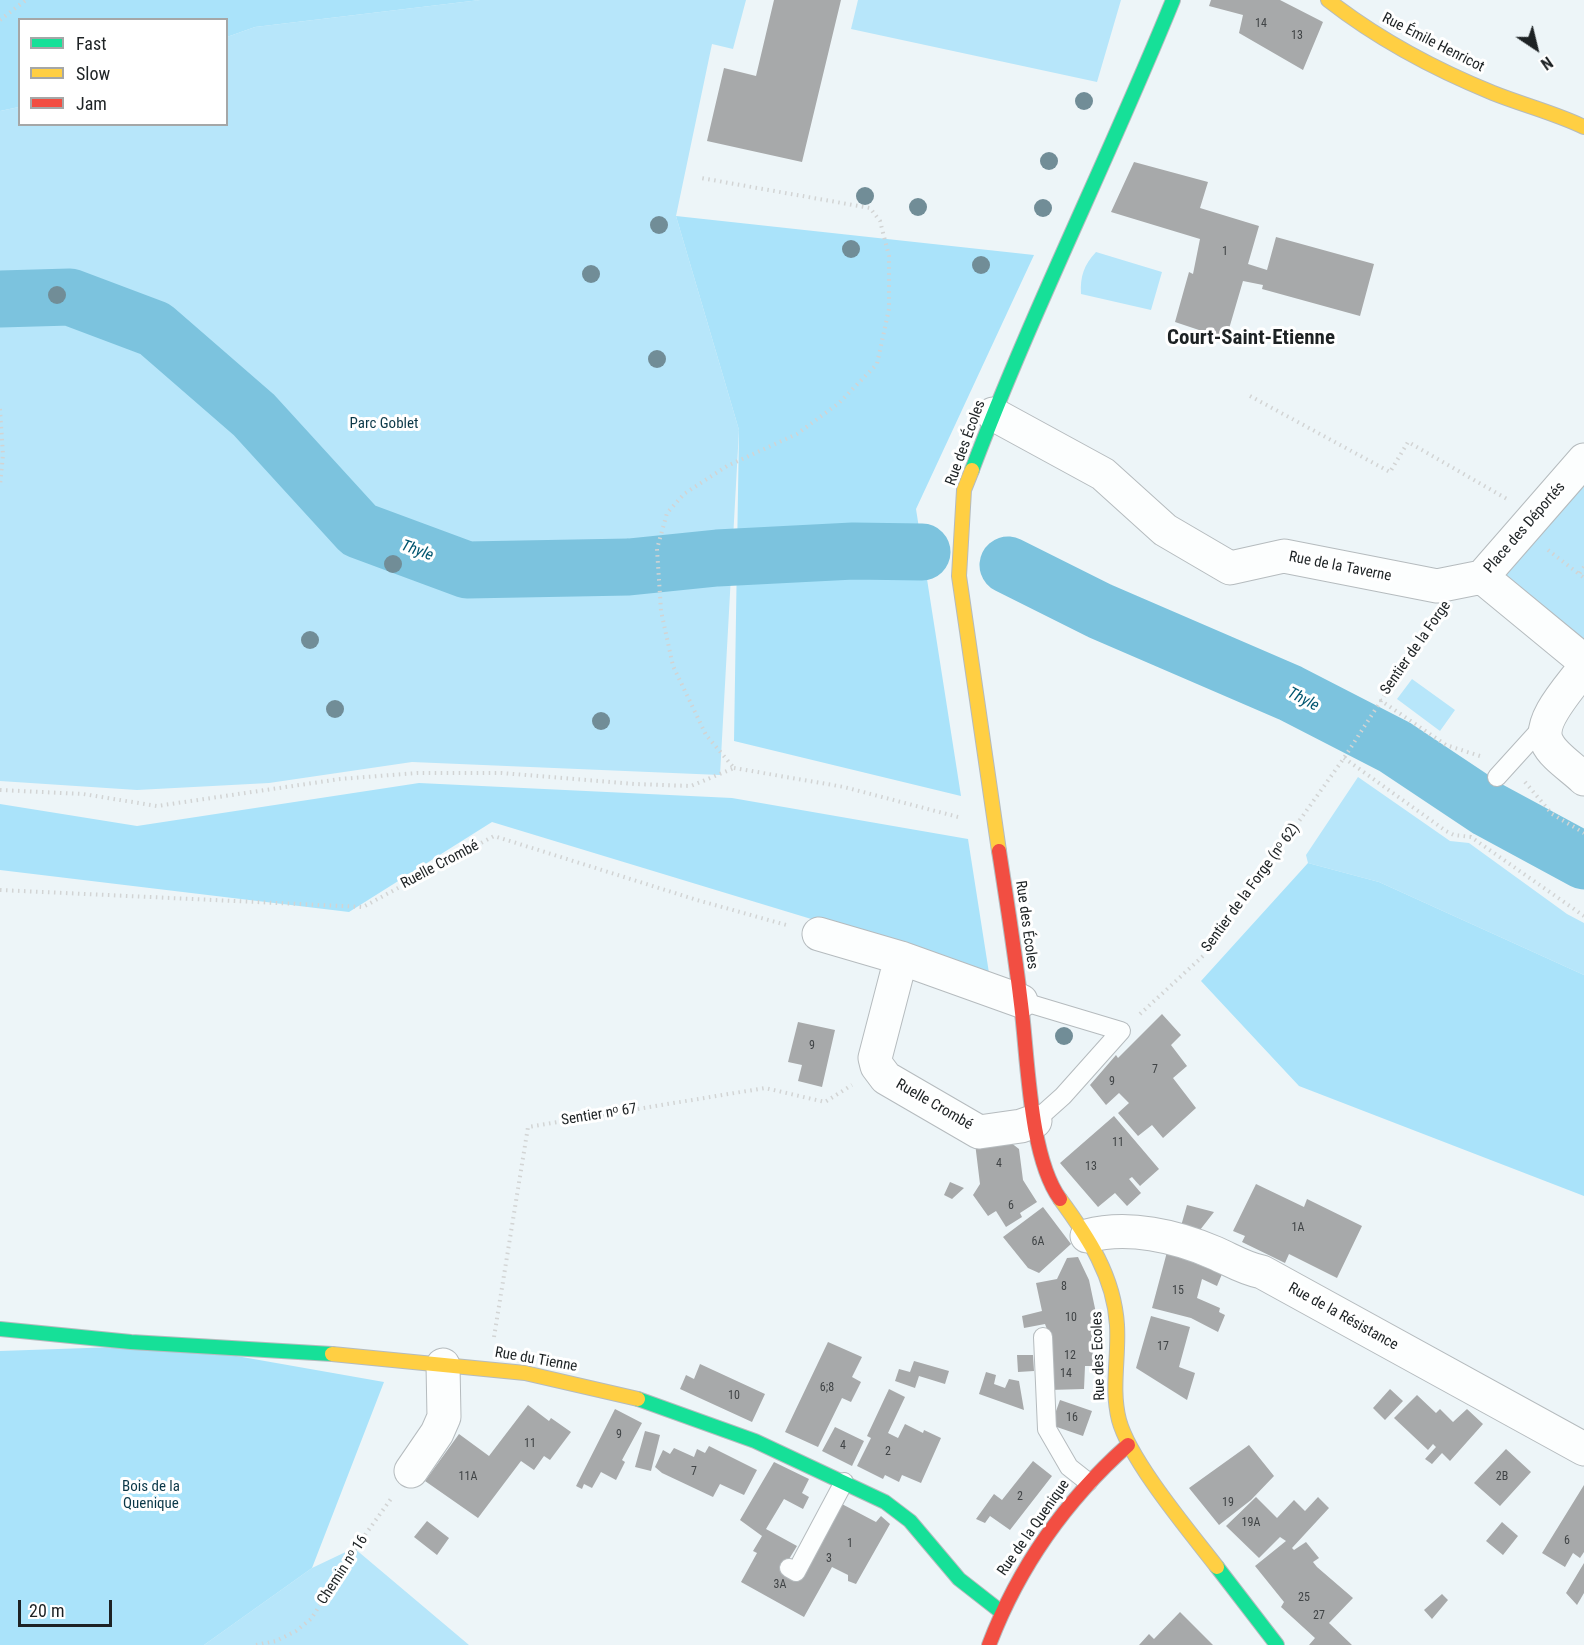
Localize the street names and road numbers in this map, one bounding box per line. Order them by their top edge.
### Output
street label: Rue Émile Henricot [1379,9,1487,77]
street label: Rue des Écoles [942,398,990,488]
street label: Place des Déportés [1481,479,1569,577]
street label: Rue de la Taverne [1287,548,1393,586]
street label: Sentier de la Forge [1377,598,1455,698]
street label: Sentier de la Forge (nᵒ 62) [1198,820,1304,956]
street label: Ruelle Crombé [398,837,482,893]
street label: Rue des Écoles [1011,879,1041,971]
street label: Ruelle Crombé [892,1076,976,1134]
street label: Sentier nᵒ 67 [560,1100,638,1130]
street label: Rue de la Résistance [1285,1279,1401,1355]
street label: Rue des Ecoles [1088,1311,1110,1401]
street label: Rue du Tienne [493,1344,579,1376]
street label: Rue de la Quenique [994,1476,1074,1580]
street label: Chemin nᵒ 16 [314,1532,372,1608]

